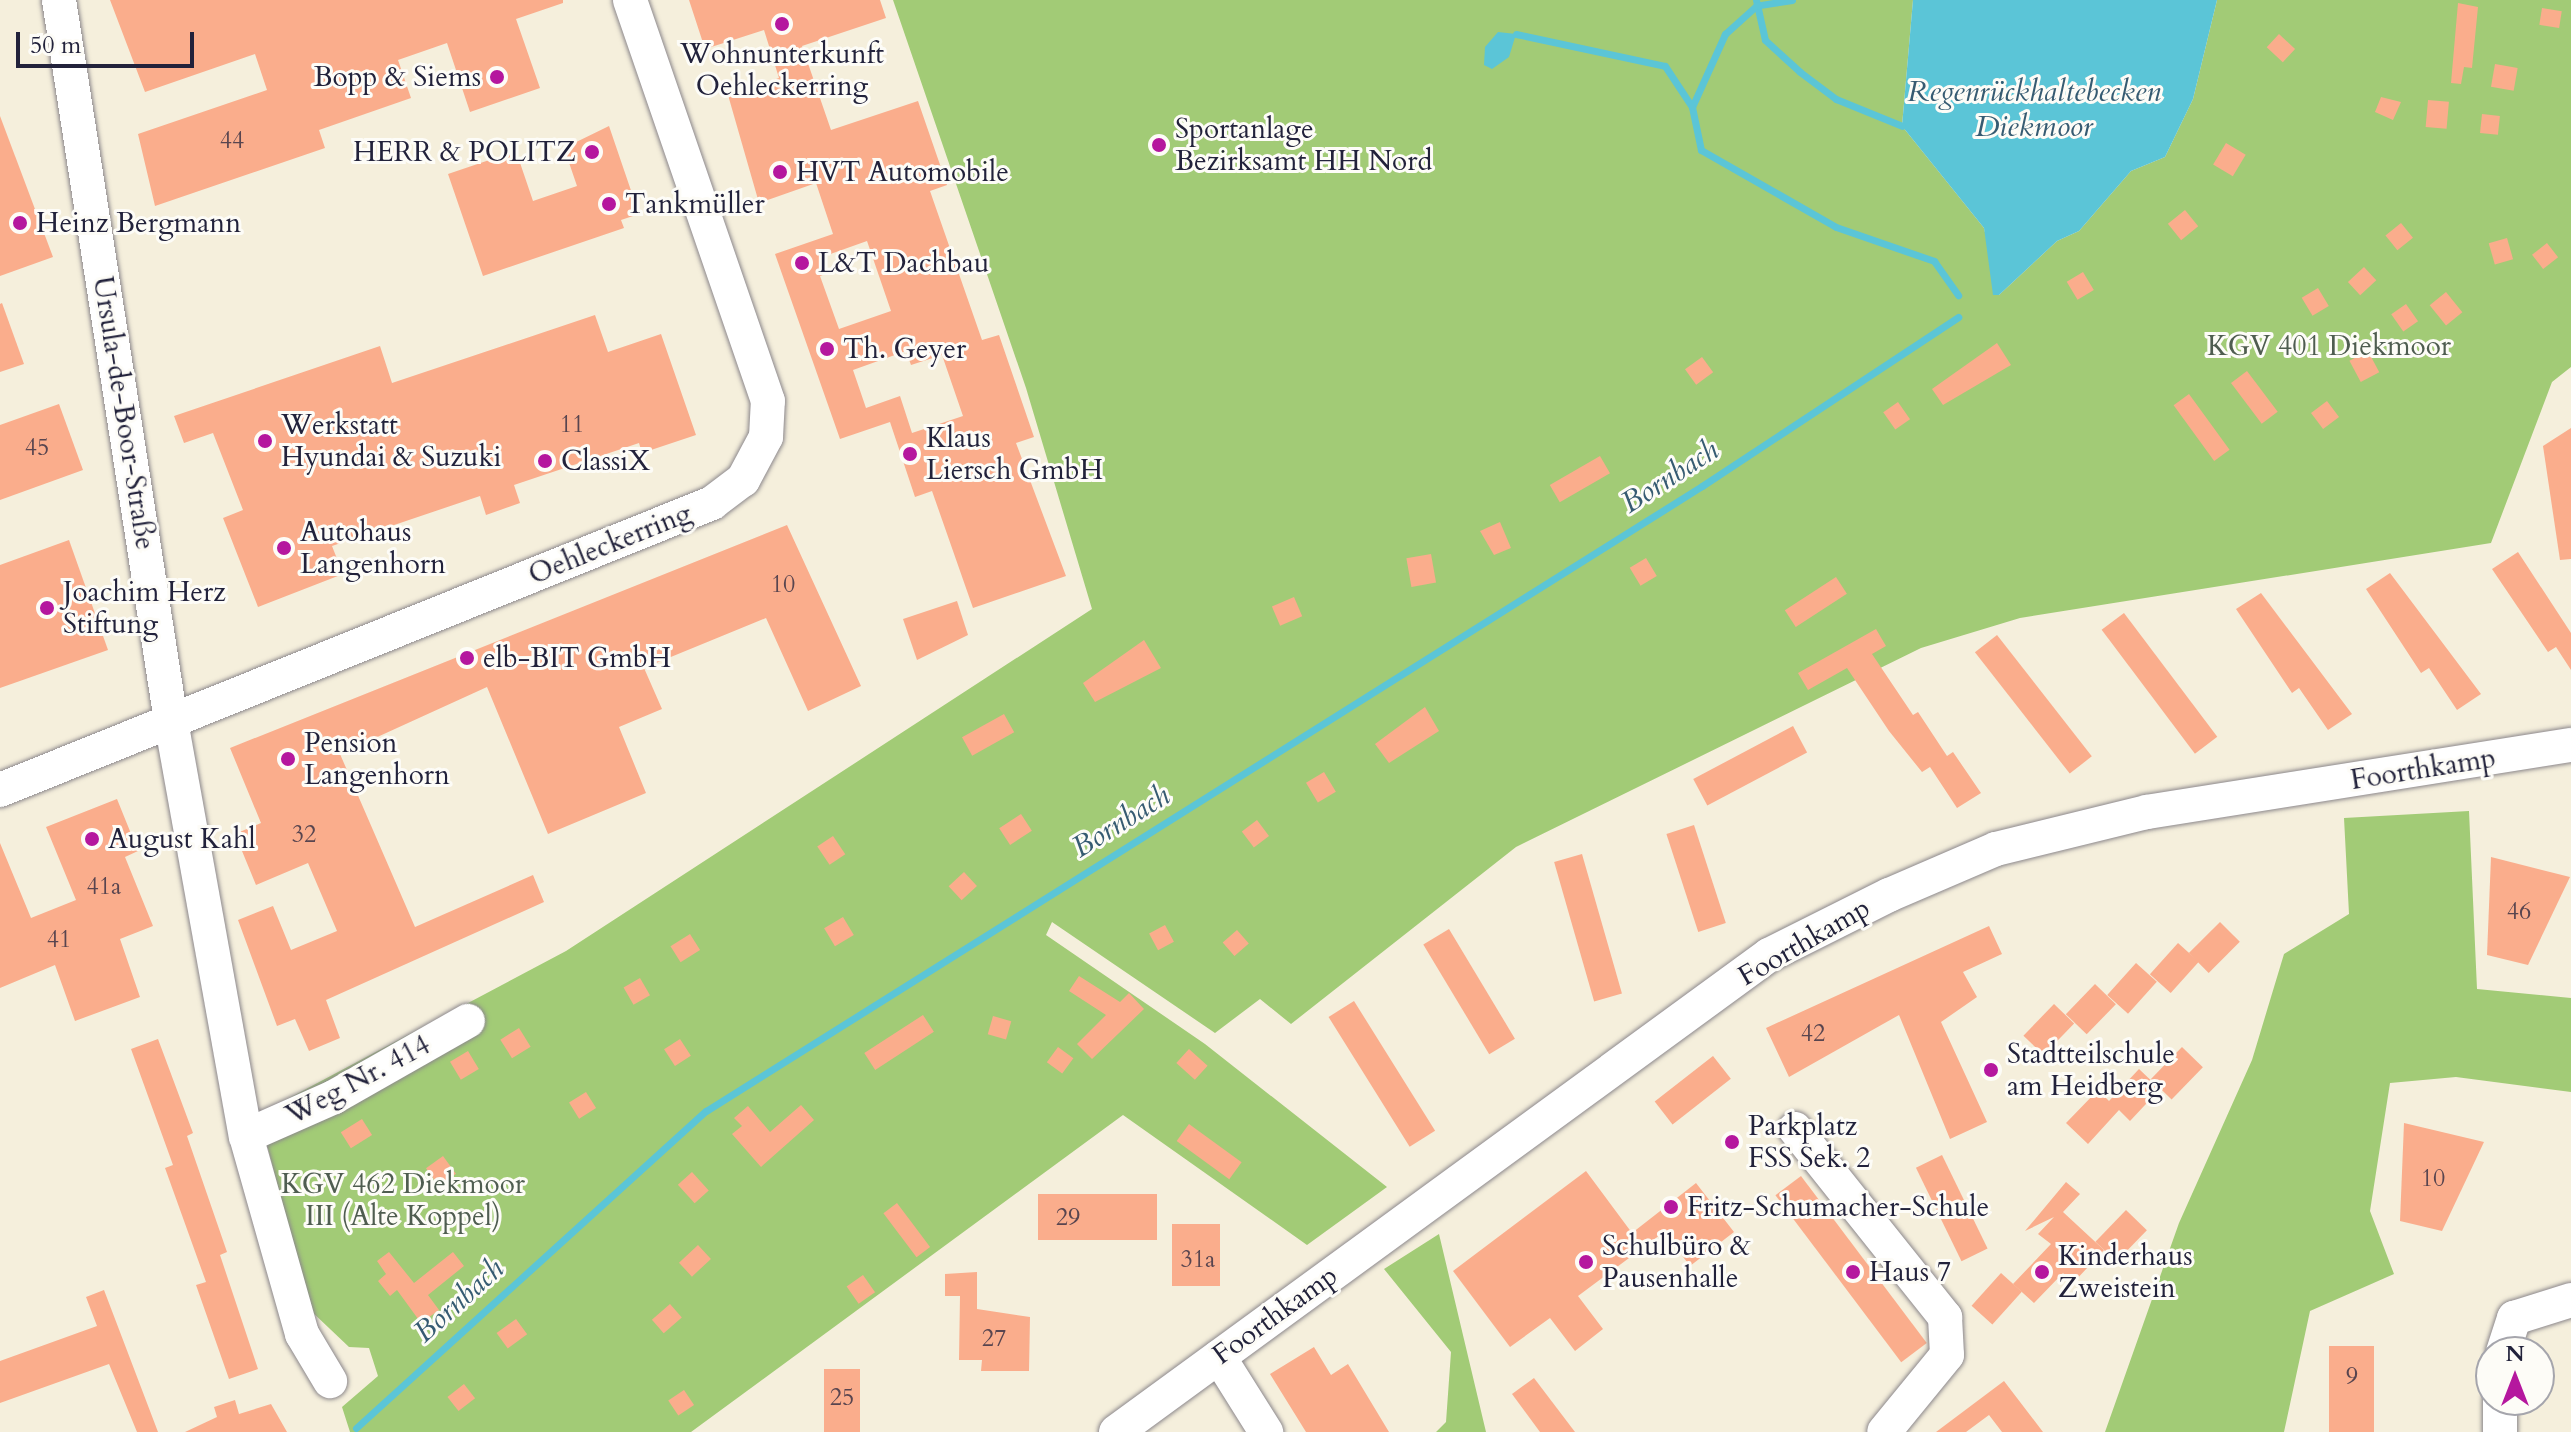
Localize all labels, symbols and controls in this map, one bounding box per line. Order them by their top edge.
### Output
marker: Wohnunterkunft Oehleckerring [773,15,791,33]
scale bar [20,16,198,66]
text: 50 m [30,29,81,62]
place label: Wohnunterkunft Oehleckerring [680,37,884,103]
place label: Bopp & Siems [314,60,481,94]
marker: Bopp & Siems [488,68,506,86]
water label: Regenrückhaltebecken Diekmoor [1907,74,2161,144]
place label: Sportanlage Bezirksamt HH Nord [1175,112,1432,178]
house number: 44 [220,127,244,155]
place label: HERR & POLITZ [353,135,576,169]
marker: Sportanlage Bezirksamt HH Nord [1150,136,1168,154]
marker: HERR & POLITZ [583,143,601,161]
place label: HVT Automobile [796,155,1009,189]
marker: HVT Automobile [771,163,789,181]
place label: Tankmüller [625,187,765,221]
marker: Tankmüller [600,195,618,213]
place label: Heinz Bergmann [36,206,241,240]
marker: Heinz Bergmann [11,214,29,232]
place label: L&T Dachbau [818,246,989,280]
marker: L&T Dachbau [793,254,811,272]
street label: Ursula-de-Boor-Straße [86,274,162,552]
park label: KGV 401 Diekmoor [2207,329,2451,363]
place label: Th. Geyer [843,332,966,366]
marker: Th. Geyer [818,340,836,358]
place label: Werkstatt Hyundai & Suzuki [281,408,501,474]
house number: 11 [560,411,584,439]
place label: Klaus Liersch GmbH [926,421,1103,487]
marker: Werkstatt Hyundai & Suzuki [256,432,274,450]
water label: Bornbach [1615,432,1725,522]
house number: 45 [25,434,49,462]
place label: ClassiX [561,444,650,478]
marker: Klaus Liersch GmbH [901,445,919,463]
marker: ClassiX [536,452,554,470]
street label: Oehleckerring [524,496,696,592]
place label: Autohaus Langenhorn [300,515,446,581]
marker: Autohaus Langenhorn [275,539,293,557]
house number: 10 [771,571,795,599]
place label: Joachim Herz Stiftung [63,575,226,641]
marker: Joachim Herz Stiftung [38,599,56,617]
place label: elb-BIT GmbH [483,641,671,675]
marker: elb-BIT GmbH [458,649,476,667]
place label: Pension Langenhorn [304,726,450,792]
street label: Foorthkamp [2348,741,2498,797]
marker: Pension Langenhorn [279,750,297,768]
water label: Bornbach [1066,778,1176,866]
house number: 32 [292,821,316,849]
place label: August Kahl [108,822,256,856]
marker: August Kahl [83,830,101,848]
house number: 41a [87,873,121,901]
street label: Foorthkamp [1732,891,1876,993]
house number: 46 [2507,898,2531,926]
house number: 41 [47,926,71,954]
house number: 42 [1801,1020,1825,1048]
street label: Weg Nr. 414 [280,1028,436,1132]
place label: Stadtteilschule am Heidberg [2007,1037,2175,1103]
marker: Stadtteilschule am Heidberg [1982,1061,2000,1079]
place label: Parkplatz FSS Sek. 2 [1748,1109,1870,1175]
marker: Parkplatz FSS Sek. 2 [1723,1133,1741,1151]
house number: 10 [2421,1165,2445,1193]
park label: KGV 462 Diekmoor III (Alte Koppel) [281,1167,525,1233]
place label: Fritz-Schumacher-Schule [1687,1190,1989,1224]
marker: Fritz-Schumacher-Schule [1662,1198,1680,1216]
house number: 29 [1056,1204,1080,1232]
place label: Schulbüro & Pausenhalle [1602,1229,1751,1295]
place label: Kinderhaus Zweistein [2058,1239,2193,1305]
house number: 31a [1181,1246,1215,1274]
water label: Bornbach [407,1251,511,1351]
marker: Schulbüro & Pausenhalle [1577,1253,1595,1271]
place label: Haus 7 [1869,1255,1951,1289]
street label: Foorthkamp [1206,1258,1344,1372]
marker: Haus 7 [1844,1263,1862,1281]
marker: Kinderhaus Zweistein [2033,1263,2051,1281]
house number: 27 [982,1325,1006,1353]
north arrow [2475,1336,2555,1416]
text: N [2505,1339,2525,1369]
house number: 9 [2346,1363,2358,1391]
house number: 25 [830,1384,854,1412]

